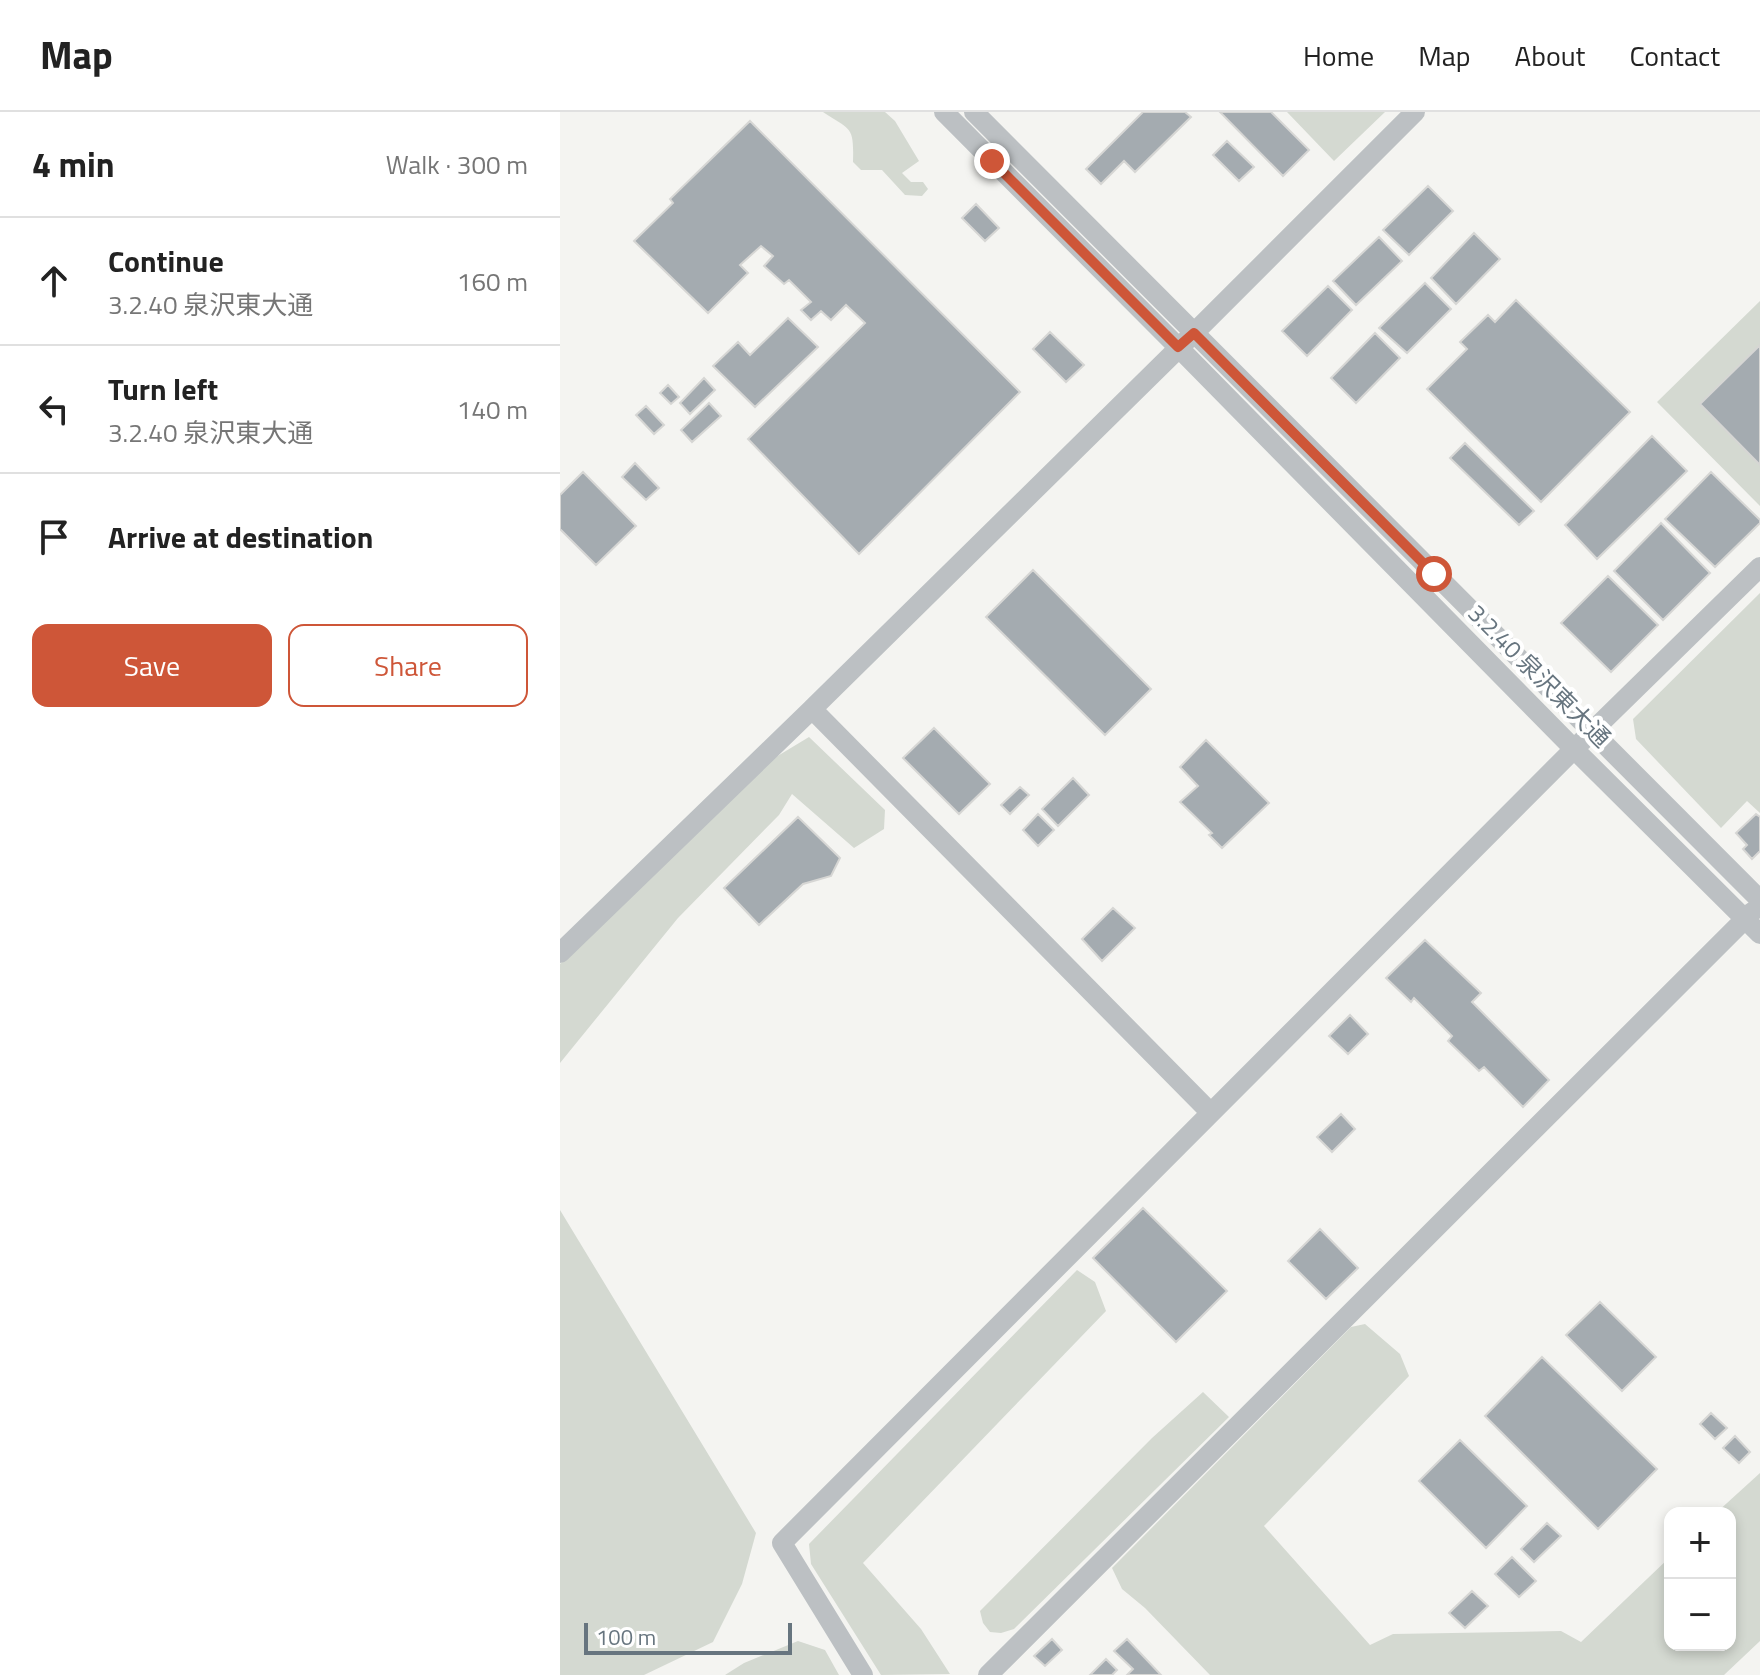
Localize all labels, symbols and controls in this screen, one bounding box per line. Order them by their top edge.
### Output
text: Map [40,26,113,84]
text: Home [1303,34,1374,77]
text: Map [1418,34,1471,77]
text: About [1515,34,1585,77]
text: Contact [1629,34,1720,77]
text: 4 min [32,138,115,190]
route end [974,143,1010,179]
text: Walk · 300 m [386,145,528,184]
text: Continue [108,238,224,284]
icon: ahead [32,259,76,303]
text: 160 m [457,262,528,301]
text: 3.2.40 泉沢東大通 [108,285,313,324]
text: Turn left [108,366,218,412]
icon: left [32,387,76,431]
text: 140 m [457,390,528,429]
text: 3.2.40 泉沢東大通 [108,413,313,452]
text: Arrive at destination [108,514,373,560]
icon: arrive [32,515,76,559]
route start [1416,556,1452,592]
street label: 3.2.40 泉沢東大通 [1460,596,1619,755]
button: Save [32,624,272,707]
button: Share [288,624,528,707]
map controls [1664,1507,1736,1651]
button: + [1664,1507,1736,1579]
button: − [1664,1579,1736,1651]
scale bar [584,1619,792,1655]
text: 100 m [596,1620,656,1654]

